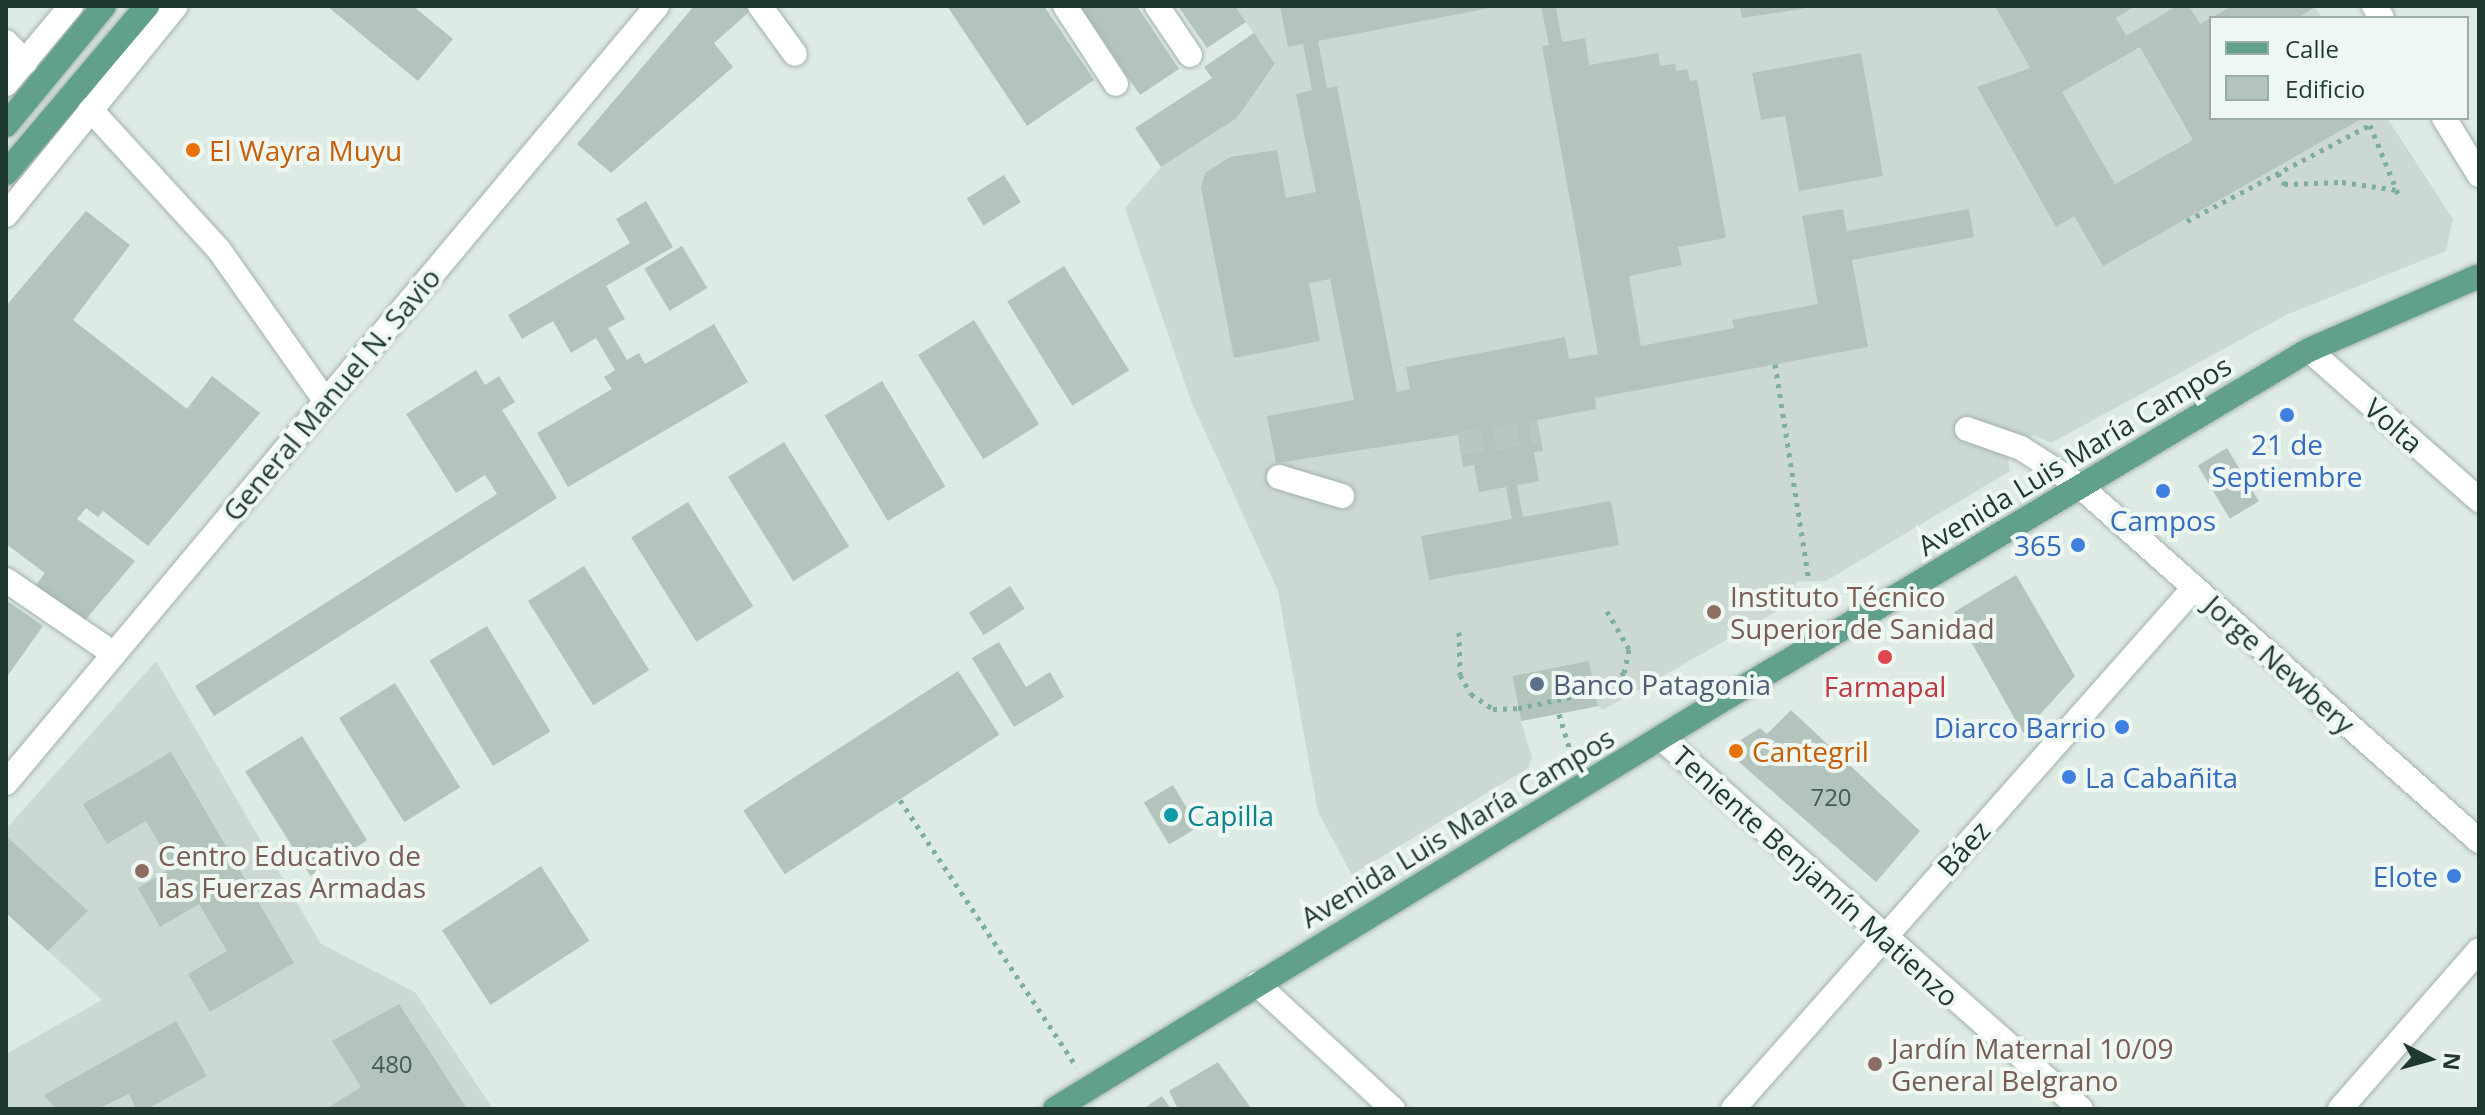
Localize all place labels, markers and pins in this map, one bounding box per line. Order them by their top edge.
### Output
place label: El Wayra Muyu [209,133,402,167]
marker: El Wayra Muyu [184,141,202,159]
marker: 21 de Septiembre [2278,406,2296,424]
place label: 21 de Septiembre [2211,427,2363,493]
marker: Campos [2154,482,2172,500]
place label: Campos [2110,503,2216,537]
place label: 365 [2014,528,2062,562]
marker: 365 [2069,536,2087,554]
place label: Instituto Técnico Superior de Sanidad [1730,579,1995,645]
marker: Instituto Técnico Superior de Sanidad [1705,603,1723,621]
marker: Farmapal [1876,648,1894,666]
place label: Banco Patagonia [1553,667,1771,701]
place label: Farmapal [1824,669,1946,703]
marker: Banco Patagonia [1528,675,1546,693]
place label: Diarco Barrio [1934,710,2106,744]
marker: Diarco Barrio [2113,718,2131,736]
place label: Cantegril [1752,734,1869,768]
marker: Cantegril [1727,742,1745,760]
place label: La Cabañita [2085,760,2238,794]
marker: La Cabañita [2060,768,2078,786]
place label: Capilla [1187,798,1274,832]
marker: Capilla [1162,806,1180,824]
place label: Centro Educativo de las Fuerzas Armadas [158,838,426,904]
place label: Elote [2373,859,2438,893]
marker: Centro Educativo de las Fuerzas Armadas [133,862,151,880]
marker: Elote [2445,867,2463,885]
place label: Jardín Maternal 10/09 General Belgrano [1891,1031,2173,1097]
marker: Jardín Maternal 10/09 General Belgrano [1866,1055,1884,1073]

